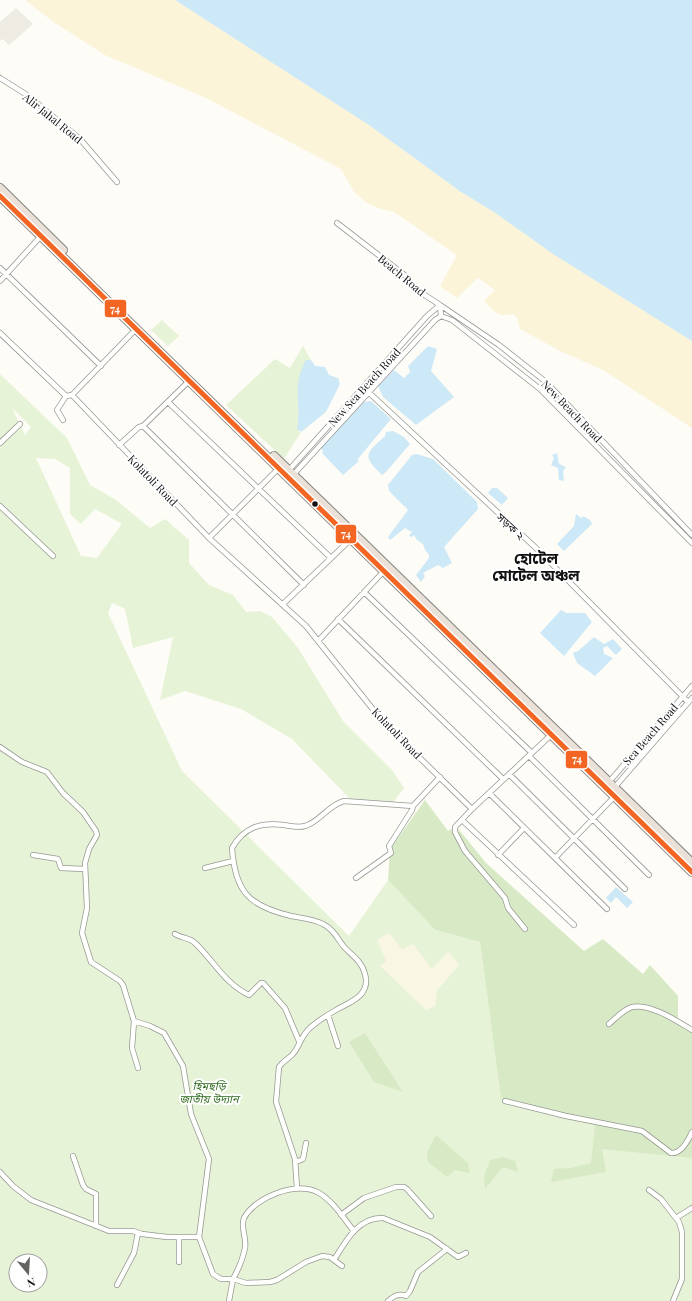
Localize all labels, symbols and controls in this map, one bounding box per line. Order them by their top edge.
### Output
street label: Alir Jahal Road [19,89,86,147]
street label: Beach Road [375,251,429,300]
line badge: 74 [104,299,127,318]
text: 74 [110,301,120,316]
street label: New Sea Beach Road [325,344,404,430]
street label: New Beach Road [538,376,606,446]
street label: Kolatoli Road [125,451,182,509]
unlabelled marker [310,499,320,509]
street label: সড়ক ২ [493,509,529,543]
line badge: 74 [335,524,357,544]
text: 74 [341,526,351,541]
district label: হোটেল মোটেল অঞ্চল [492,548,580,585]
street label: Sea Beach Road [619,700,681,768]
street label: Kolatoli Road [369,704,426,762]
line badge: 74 [565,750,588,769]
text: 74 [572,751,582,766]
park label: হিমছড়ি জাতীয় উদ্যান [179,1078,241,1106]
north arrow [8,1253,48,1293]
text: N [25,1275,37,1291]

